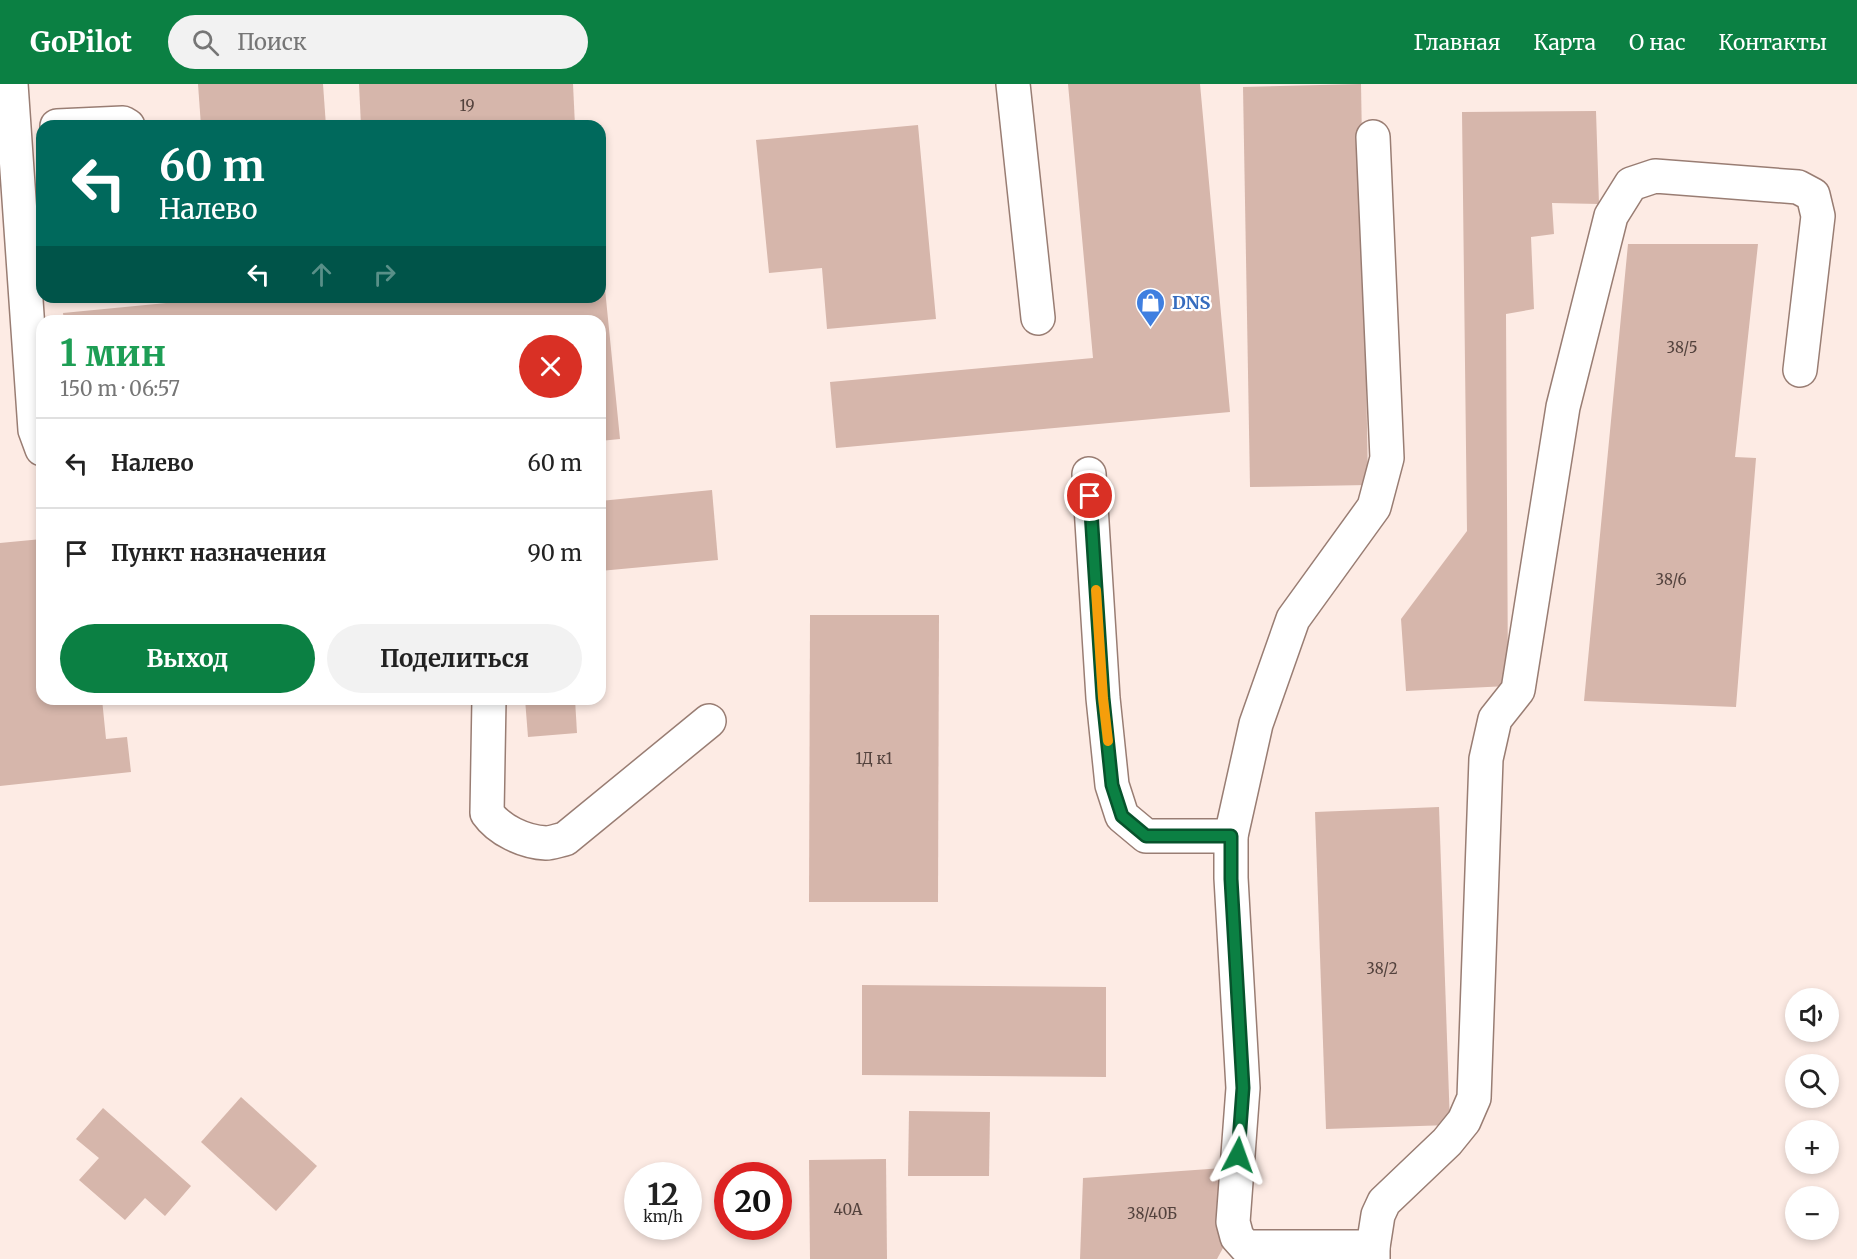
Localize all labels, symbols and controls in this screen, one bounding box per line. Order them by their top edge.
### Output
search box [168,15,588,69]
text: GoPilot [30,24,132,60]
icon: search [189,26,222,59]
text: Поиск [237,28,307,56]
text: Главная [1414,29,1501,56]
text: Карта [1534,29,1596,56]
text: О нас [1629,29,1686,56]
text: Контакты [1719,29,1827,56]
house number: 19 [459,96,475,115]
text: 60 m [159,140,265,192]
icon: left [60,144,138,222]
text: Налево [159,192,257,226]
icon: left [242,258,275,291]
icon: ahead [305,258,338,291]
icon: right [368,258,401,291]
shop icon: DNS [1135,286,1167,328]
place label: DNS [1172,291,1210,314]
text: 1 мин [60,331,166,376]
button: close [519,335,582,398]
house number: 38/5 [1667,338,1697,357]
text: 150 m · 06:57 [60,376,180,401]
icon: left [60,447,93,480]
text: Налево [111,449,194,477]
text: 60 m [528,449,582,477]
pin [1064,470,1115,521]
icon: arrive [1073,479,1106,512]
icon: arrive [60,537,93,570]
text: Пункт назначения [111,539,326,567]
text: 90 m [527,539,582,567]
house number: 38/6 [1656,570,1686,589]
button: Выход [60,624,315,693]
button: Поделиться [327,624,582,693]
house number: 1Д к1 [855,749,893,768]
house number: 38/2 [1366,959,1398,978]
map controls [1785,988,1839,1240]
button: sound [1785,988,1839,1042]
button: search [1785,1054,1839,1108]
button: + [1785,1120,1839,1174]
position arrow [1206,1123,1270,1187]
speed limit sign: 20 [714,1162,792,1240]
text: 12 [647,1175,679,1213]
button: − [1785,1186,1839,1240]
house number: 40А [834,1200,863,1219]
house number: 38/40Б [1127,1204,1177,1223]
text: km/h [643,1207,683,1226]

